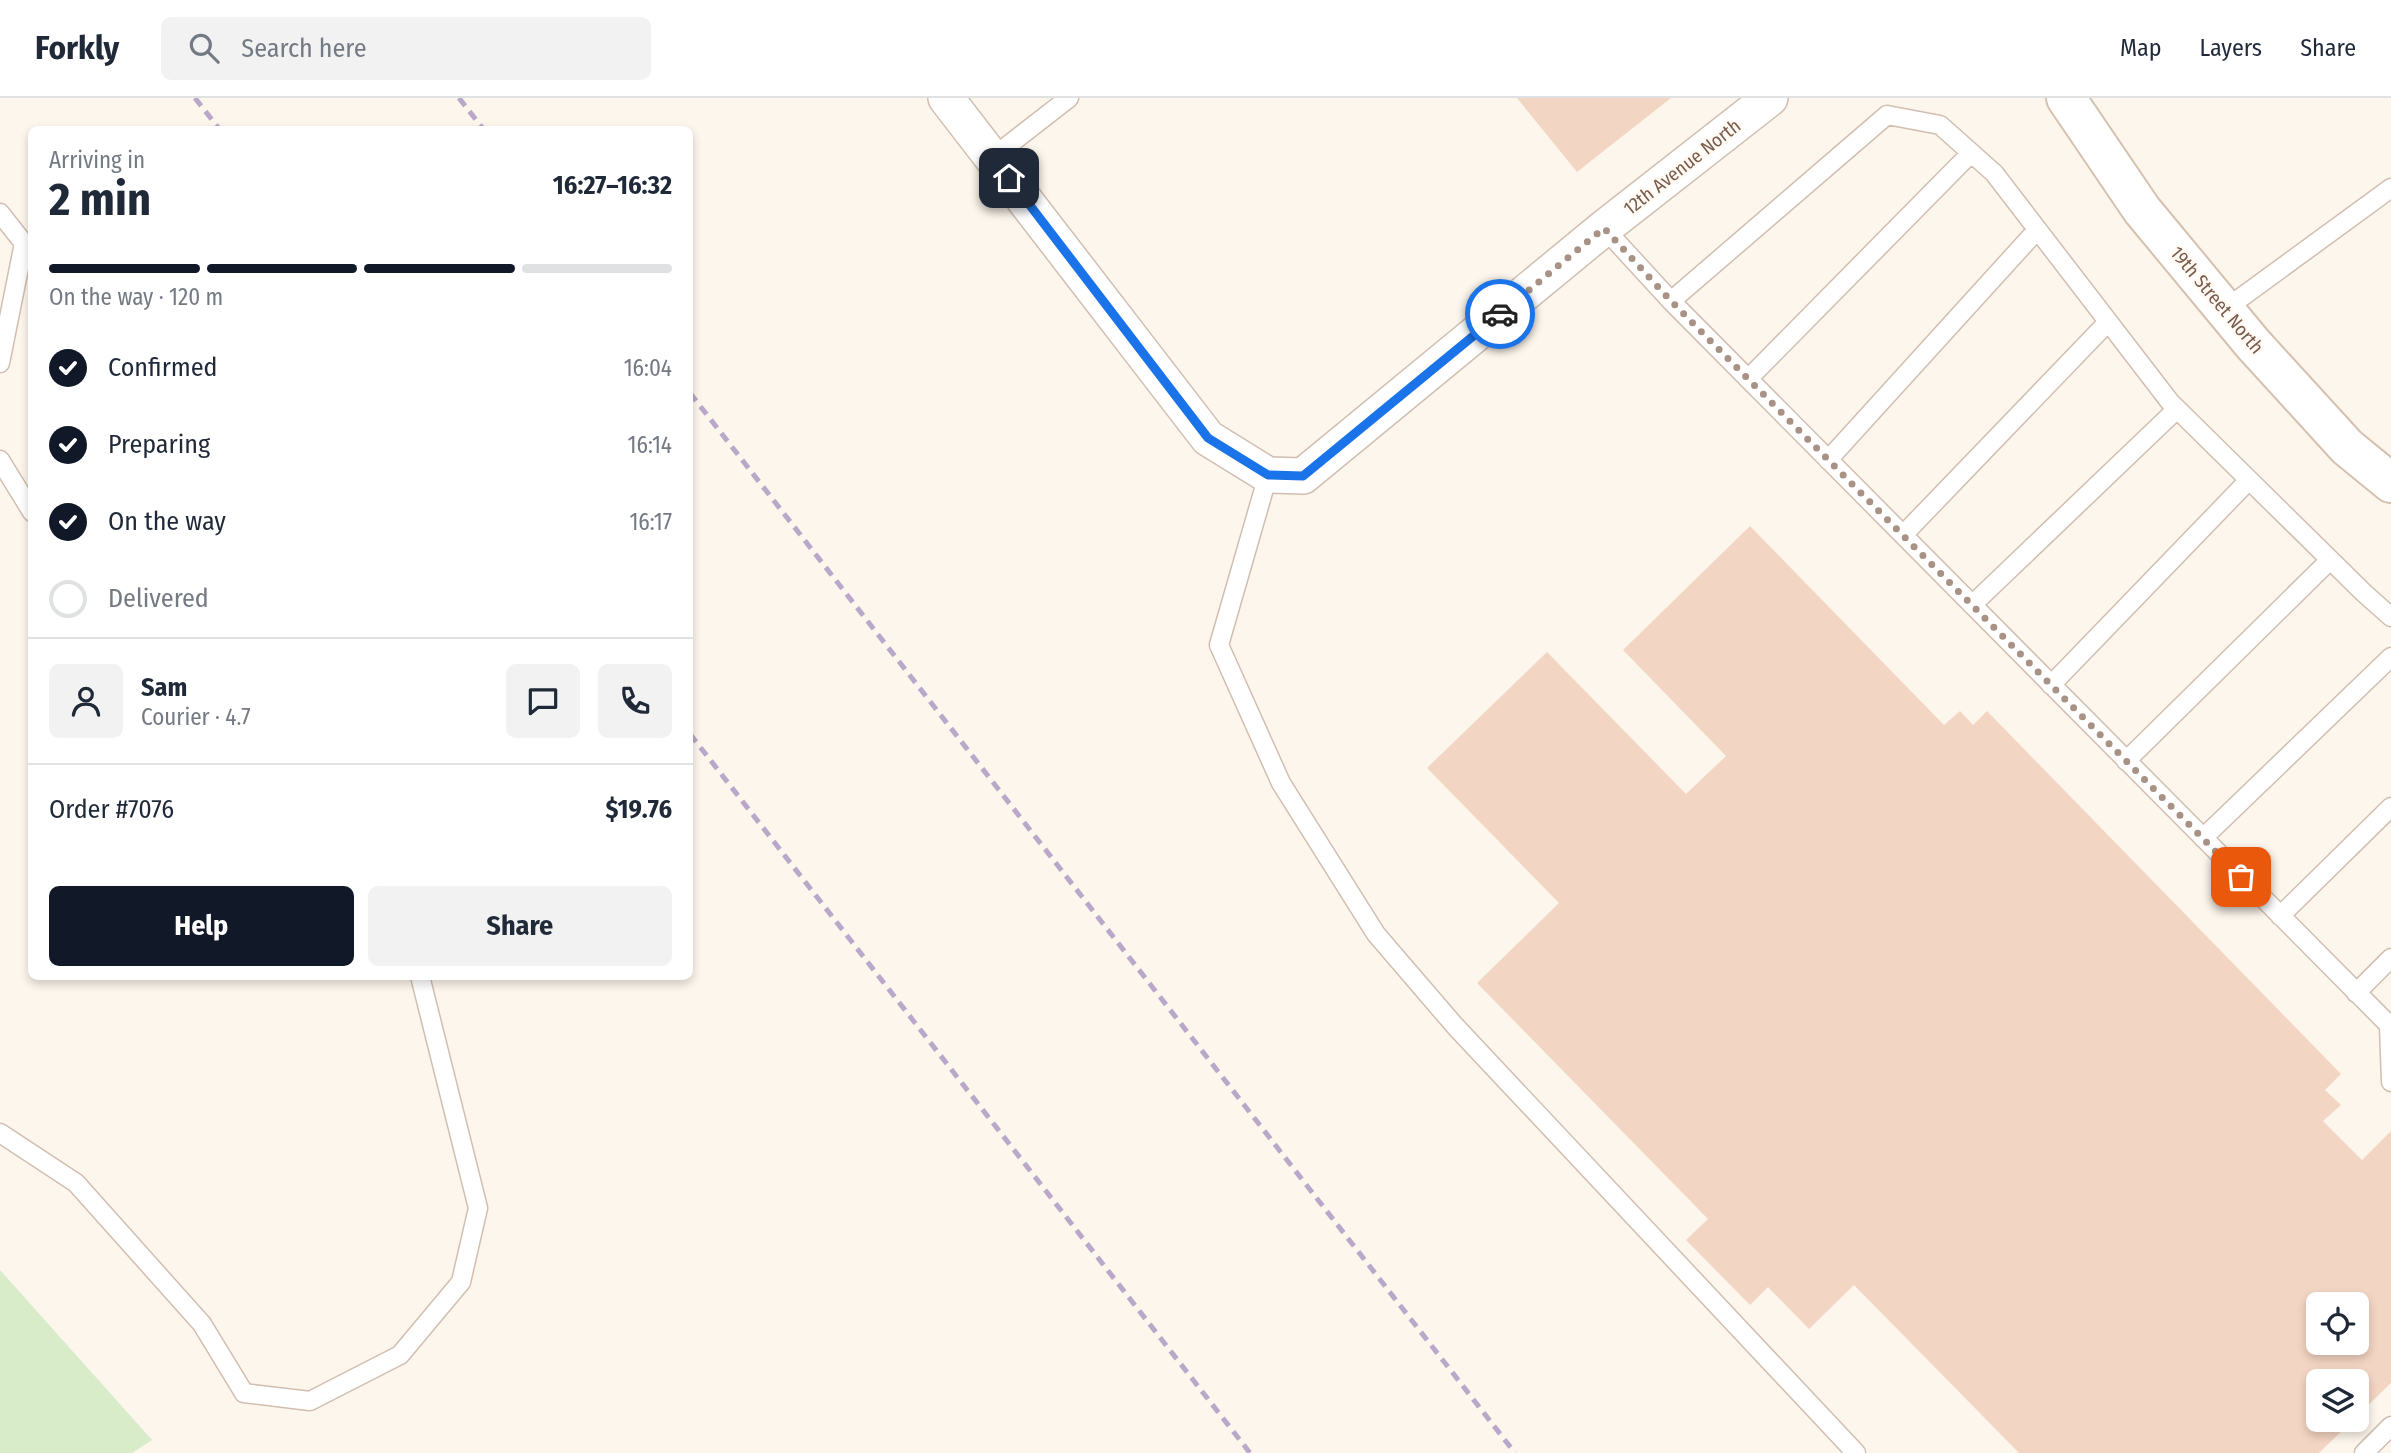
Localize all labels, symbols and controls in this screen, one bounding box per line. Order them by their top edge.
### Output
search box [161,17,651,80]
text: Forkly [35,28,119,68]
icon: search [185,29,223,67]
text: Search here [241,33,367,64]
text: Map [2120,34,2162,62]
text: Layers [2200,34,2262,62]
text: Share [2300,34,2356,62]
street label: 12th Avenue North [1619,114,1745,220]
text: Arriving in [49,146,145,174]
pin [979,148,1039,208]
icon: home [990,159,1028,197]
text: 16:27–16:32 [553,170,672,201]
text: 2 min [49,172,151,227]
street label: 19th Street North [2165,242,2269,358]
courier [1465,279,1535,349]
text: On the way · 120 m [49,283,223,311]
icon: car [1481,295,1519,333]
icon: check [49,349,87,387]
text: Confirmed [108,352,218,383]
text: 16:04 [624,354,672,382]
icon: check [49,426,87,464]
text: Preparing [108,429,210,460]
text: 16:14 [628,431,672,459]
icon: check [49,503,87,541]
text: On the way [108,506,226,537]
text: 16:17 [629,508,672,536]
text: Delivered [108,583,209,614]
button: person [49,664,123,738]
button: chat [506,664,580,738]
button: phone [598,664,672,738]
text: Sam [141,672,187,703]
text: Courier · 4.7 [141,703,251,731]
text: Order #7076 [49,794,174,825]
text: $19.76 [605,794,672,825]
pin [2211,847,2271,907]
icon: bag [2222,858,2260,896]
button: Help [49,886,354,966]
button: Share [368,886,672,966]
map controls [2306,1292,2369,1432]
button: locate [2306,1292,2369,1355]
button: layers [2306,1369,2369,1432]

